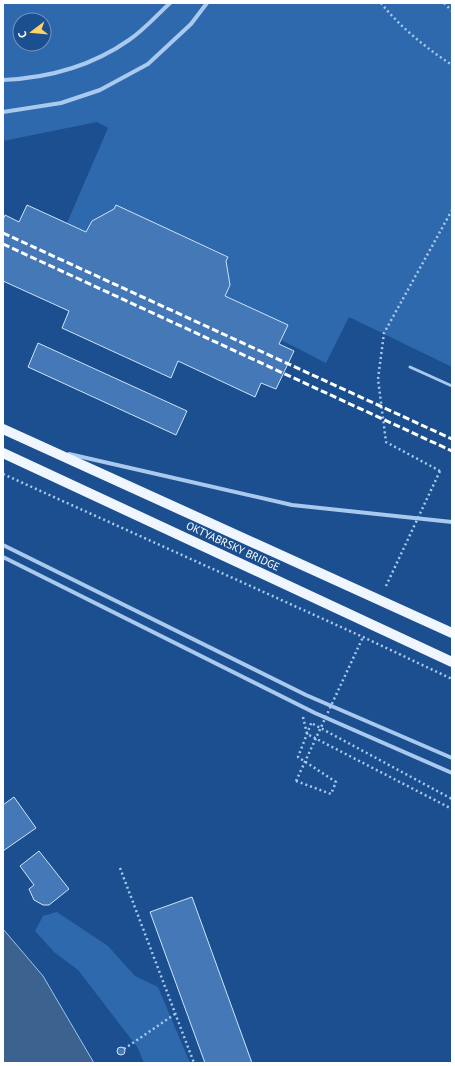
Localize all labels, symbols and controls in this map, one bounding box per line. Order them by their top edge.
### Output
north arrow [12,12,52,52]
text: С [15,30,30,40]
street label: OKTYABRSKY BRIDGE [184,518,282,574]

